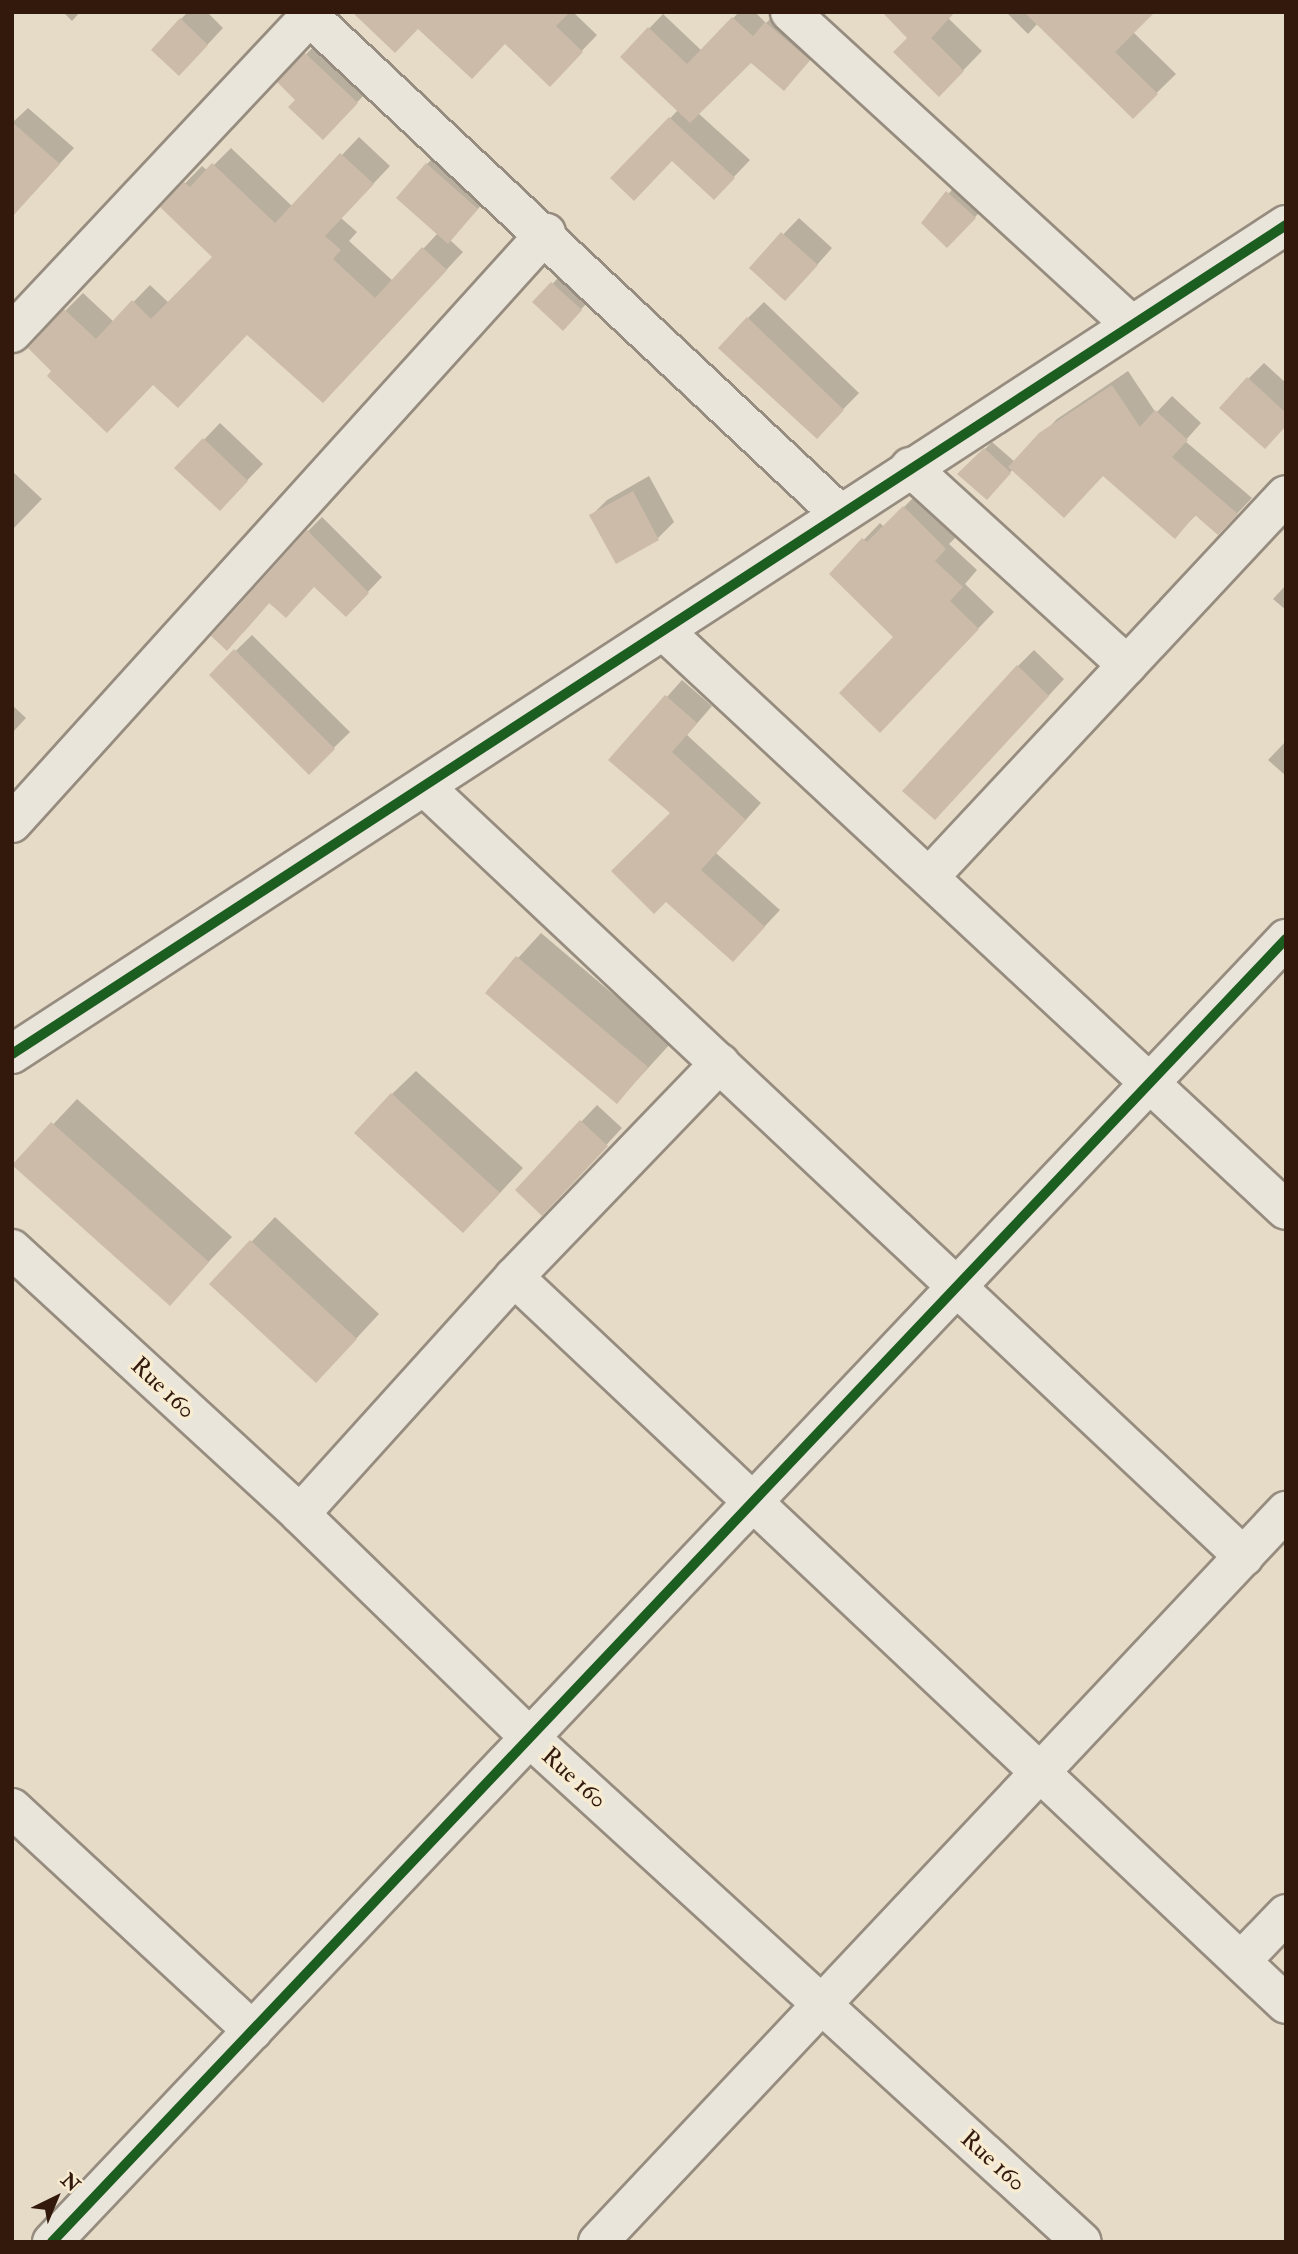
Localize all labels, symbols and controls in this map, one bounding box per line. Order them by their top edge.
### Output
street label: Rue 160 [125,1351,201,1425]
street label: Rue 160 [536,1741,612,1815]
street label: Rue 160 [955,2124,1031,2198]
north arrow [21,2163,91,2233]
text: N [56,2168,85,2197]

